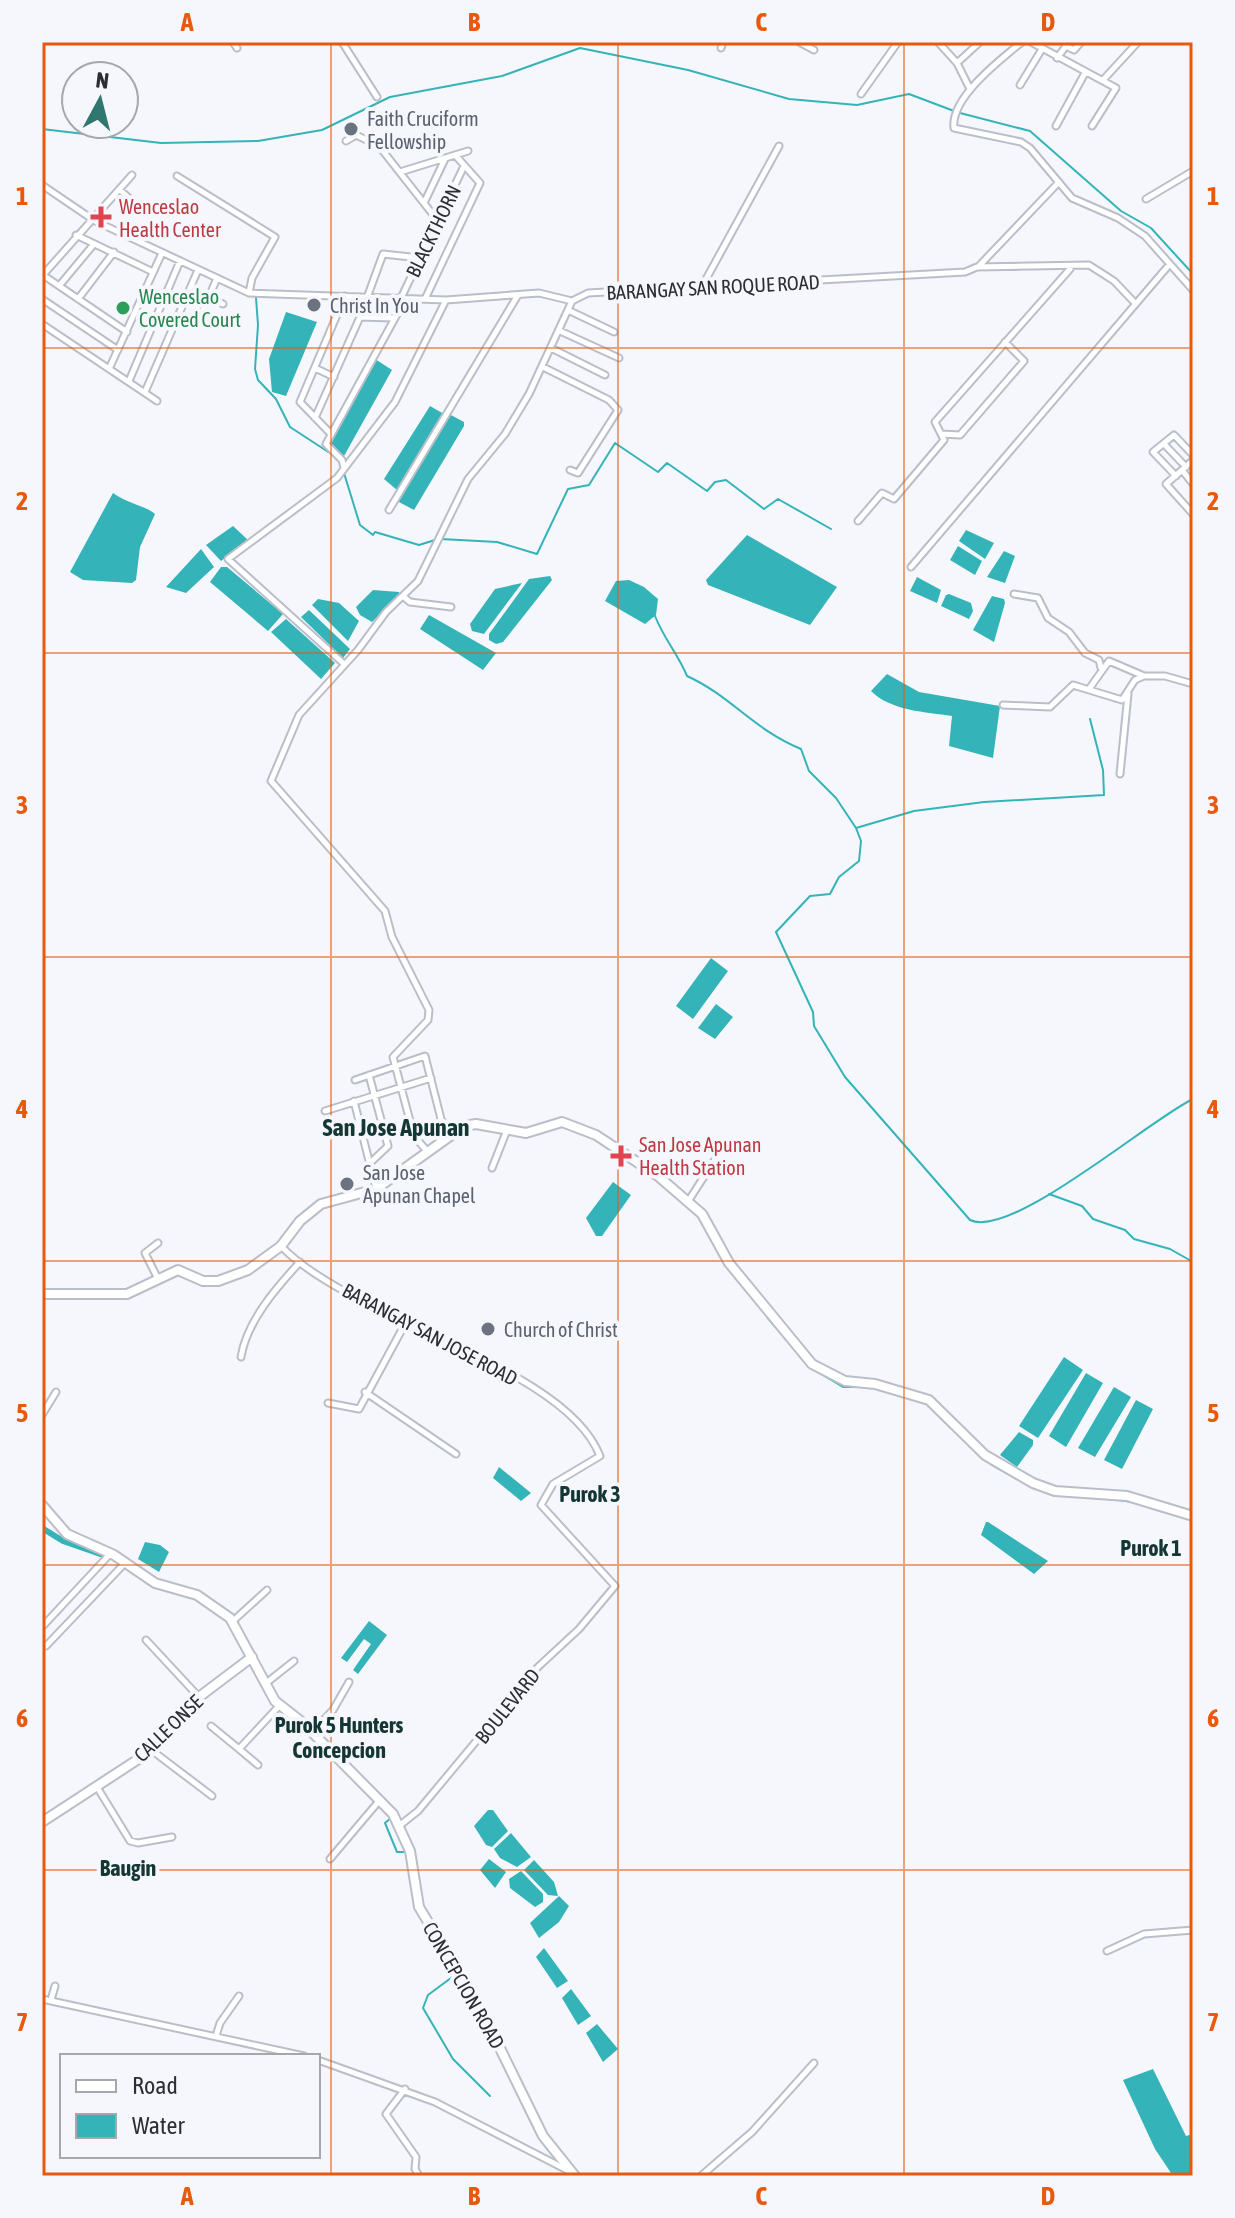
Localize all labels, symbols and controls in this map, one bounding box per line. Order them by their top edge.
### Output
text: A [180,7,194,37]
text: B [468,7,481,37]
text: C [755,7,767,37]
text: D [1041,7,1055,37]
north arrow [60,60,140,140]
text: N [94,66,110,94]
place label: Faith Cruciform Fellowship [367,107,479,153]
marker: Faith Cruciform Fellowship [342,120,360,138]
text: 1 [16,181,28,211]
street label: BLACKTHORN [401,181,465,281]
text: 1 [1207,181,1219,211]
place label: Wenceslao Health Center [119,195,222,241]
marker: Wenceslao Health Center [90,206,112,228]
street label: BARANGAY SAN ROQUE ROAD [606,270,820,304]
place label: Wenceslao Covered Court [139,285,241,331]
place label: Christ In You [330,294,419,317]
marker: Christ In You [305,296,323,314]
marker: Wenceslao Covered Court [114,299,132,317]
text: 2 [16,486,28,516]
text: 2 [1207,486,1219,516]
text: 3 [16,790,28,820]
text: 3 [1207,790,1219,820]
text: 4 [15,1094,28,1124]
text: 4 [1206,1094,1219,1124]
district label: San Jose Apunan [323,1114,469,1141]
place label: San Jose Apunan Health Station [639,1133,761,1179]
marker: San Jose Apunan Health Station [610,1145,632,1167]
place label: San Jose Apunan Chapel [363,1161,476,1207]
marker: San Jose Apunan Chapel [338,1175,356,1193]
street label: BARANGAY SAN JOSE ROAD [339,1278,521,1390]
place label: Church of Christ [504,1318,618,1341]
marker: Church of Christ [479,1320,497,1338]
text: 5 [16,1398,28,1428]
text: 5 [1207,1398,1219,1428]
district label: Purok 3 [559,1481,621,1507]
district label: Purok 1 [1120,1535,1182,1561]
street label: BOULEVARD [470,1664,544,1748]
street label: CALLE ONSE [129,1690,207,1766]
text: 6 [16,1703,28,1733]
text: 6 [1207,1703,1219,1733]
district label: Purok 5 Hunters Concepcion [275,1712,404,1763]
district label: Baugin [100,1855,156,1881]
street label: CONCEPCION ROAD [418,1918,510,2052]
text: 7 [16,2007,28,2037]
text: 7 [1207,2007,1219,2037]
legend [60,2054,320,2158]
text: Road [132,2072,178,2099]
text: Water [132,2112,185,2139]
text: A [180,2181,194,2211]
text: B [468,2181,481,2211]
text: C [755,2181,767,2211]
text: D [1041,2181,1055,2211]

